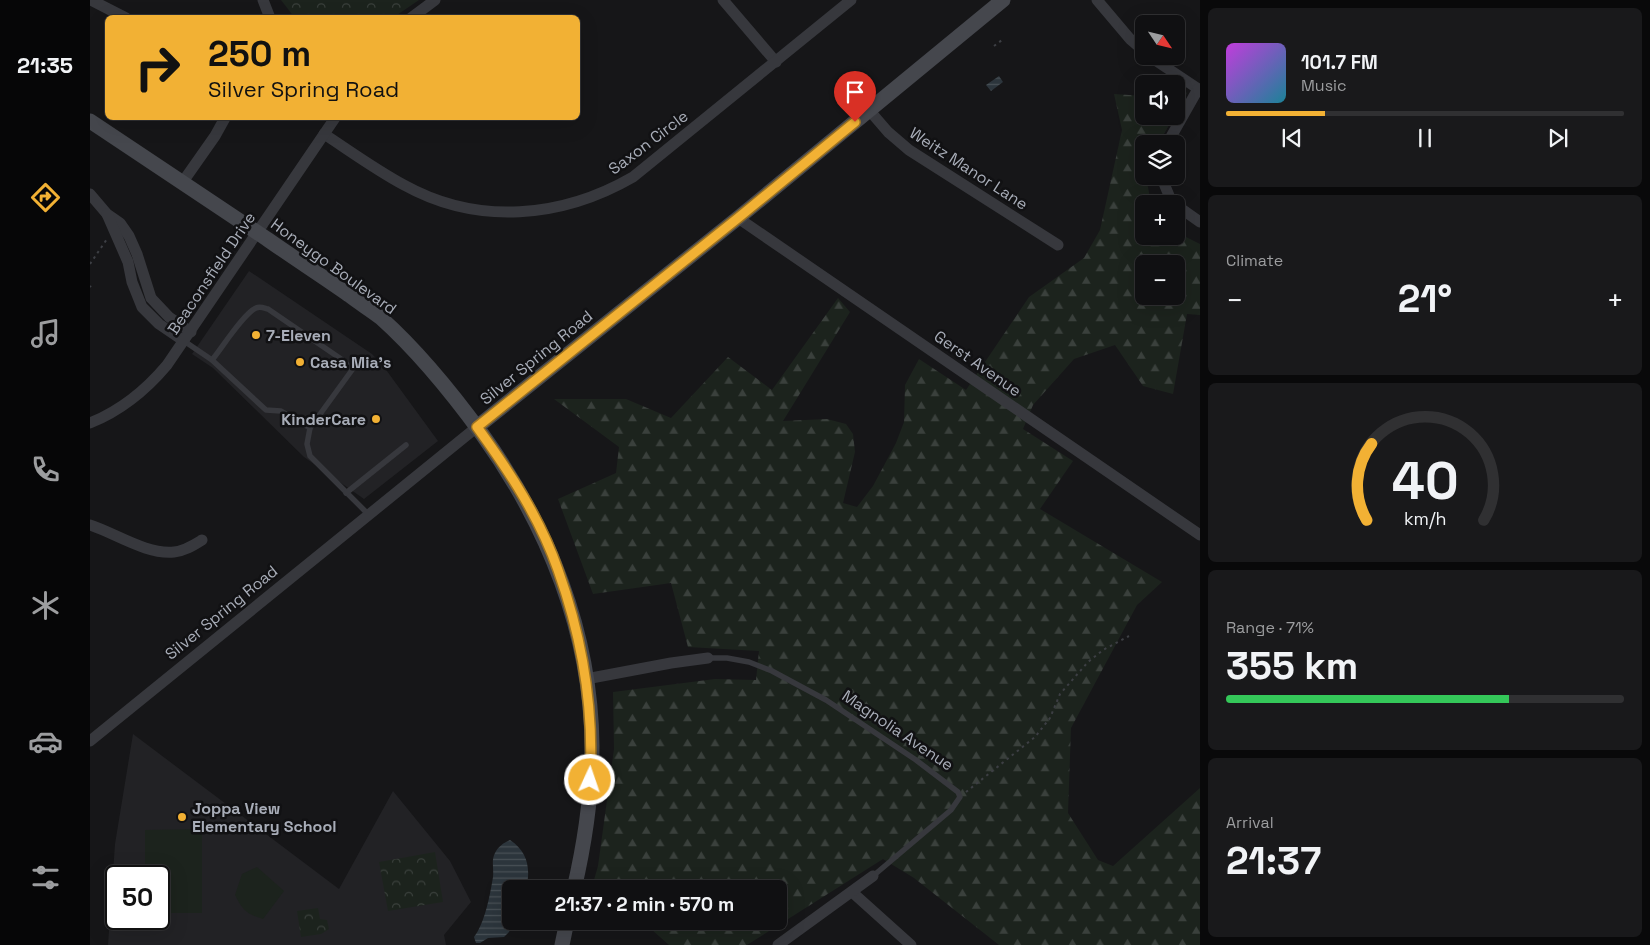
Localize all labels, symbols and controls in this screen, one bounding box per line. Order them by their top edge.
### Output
north arrow [1135,15,1185,65]
map controls [1135,15,1185,305]
text: 250 m [208,32,311,76]
icon: right [125,35,190,100]
text: 101.7 FM [1301,50,1378,75]
text: 21:35 [17,51,73,79]
pin [834,71,876,122]
text: Silver Spring Road [208,75,399,103]
button: sound [1135,75,1185,125]
text: Music [1301,75,1347,96]
icon: arrive [841,78,869,106]
street label: Saxon Circle [604,106,692,179]
street label: Weitz Manor Lane [906,122,1032,215]
icon: previous [1278,124,1306,152]
icon: pause [1411,124,1439,152]
icon: next [1544,124,1572,152]
button: layers [1135,135,1185,185]
icon: directions [28,180,63,215]
button: + [1135,195,1185,245]
street label: Beaconsfield Drive [163,208,260,339]
street label: Honeygo Boulevard [267,214,401,319]
text: Climate [1226,250,1283,271]
button: − [1135,255,1185,305]
text: 21° [1398,275,1452,323]
text: − [1226,282,1243,318]
text: + [1607,282,1624,318]
street label: Silver Spring Road [476,305,597,409]
icon: music [28,316,63,351]
place label: 7-Eleven [266,325,331,346]
street label: Gerst Avenue [930,326,1025,401]
marker: 7-Eleven [250,329,262,341]
place label: Casa Mia's [310,352,391,373]
marker: Casa Mia's [294,356,306,368]
place label: KinderCare [281,409,366,430]
marker: KinderCare [370,413,382,425]
text: 40 [1392,448,1458,514]
icon: phone [28,452,63,487]
text: km/h [1404,507,1446,530]
street label: Silver Spring Road [161,560,282,664]
icon: climate [28,588,63,623]
text: Range · 71% [1226,617,1314,638]
text: 355 km [1226,642,1358,690]
street label: Magnolia Avenue [838,685,958,776]
icon: car [28,724,63,759]
position arrow [563,753,615,805]
place label: Joppa View Elementary School [192,798,336,837]
marker: Joppa View Elementary School [176,811,188,823]
text: Arrival [1226,812,1274,833]
text: 21:37 [1226,837,1321,885]
icon: filters [28,860,63,895]
speed limit sign: 50 [105,865,170,930]
text: 21:37 · 2 min · 570 m [555,892,734,917]

